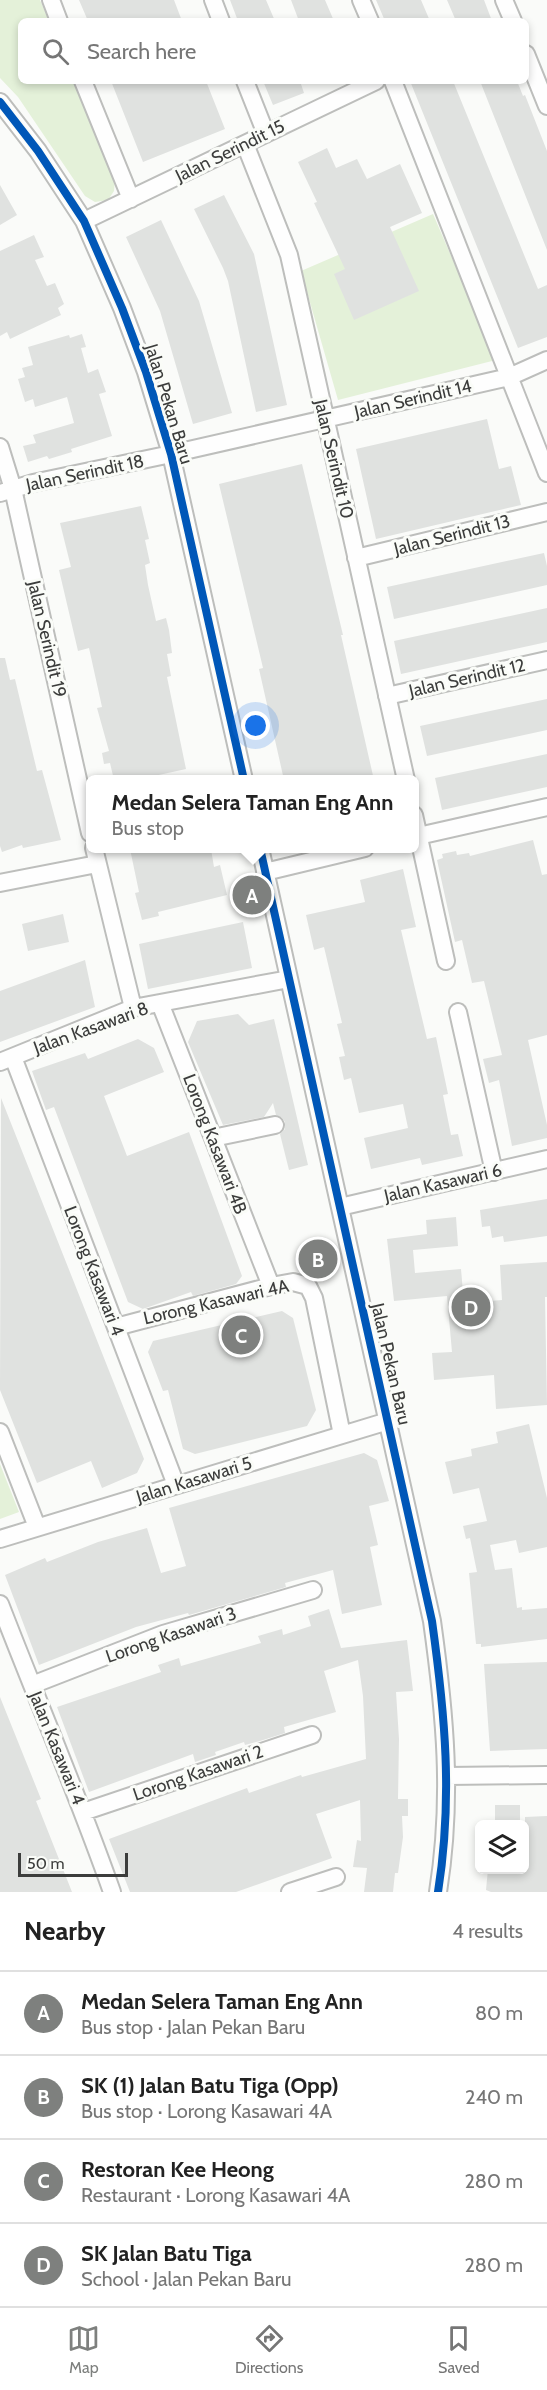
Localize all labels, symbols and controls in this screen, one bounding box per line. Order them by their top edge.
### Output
search box [18,18,529,84]
icon: search [39,35,72,68]
text: Search here [87,38,196,65]
street label: Jalan Serindit 15 [171,115,288,187]
street label: Jalan Pekan Baru [140,340,198,467]
street label: Jalan Serindit 14 [351,375,474,423]
street label: Jalan Serindit 10 [309,396,358,521]
street label: Jalan Serindit 18 [23,450,146,496]
street label: Jalan Serindit 13 [391,510,512,560]
street label: Jalan Serindit 19 [23,577,71,700]
street label: Jalan Serindit 12 [406,654,527,702]
your location [241,711,270,740]
popup [86,775,419,853]
text: Medan Selera Taman Eng Ann [112,789,393,816]
text: Bus stop [112,816,184,840]
pin: A [232,872,272,918]
street label: Jalan Kasawari 8 [30,997,152,1059]
street label: Lorong Kasawari 4B [178,1071,252,1217]
street label: Jalan Kasawari 6 [381,1159,504,1207]
street label: Lorong Kasawari 4 [59,1203,129,1339]
pin: B [298,1236,338,1282]
street label: Lorong Kasawari 4A [141,1275,291,1329]
pin: D [452,1284,490,1330]
street label: Jalan Pekan Baru [366,1300,416,1427]
pin: C [222,1312,260,1358]
street label: Jalan Kasawari 5 [133,1452,254,1508]
street label: Lorong Kasawari 3 [103,1602,239,1668]
street label: Jalan Kasawari 4 [24,1687,90,1808]
street label: Lorong Kasawari 2 [130,1740,266,1806]
map controls [475,1820,529,1874]
button: layers [475,1820,529,1874]
scale bar [18,1850,128,1878]
text: 50 m [27,1854,64,1873]
text: Nearby [24,1915,105,1947]
text: 4 results [452,1919,523,1943]
text: Medan Selera Taman Eng Ann [81,1988,363,2015]
text: A [37,2001,50,2025]
text: 80 m [475,2001,523,2025]
text: Bus stop · Jalan Pekan Baru [81,2015,305,2039]
text: SK (1) Jalan Batu Tiga (Opp) [81,2072,339,2099]
text: B [37,2085,50,2109]
text: 240 m [465,2085,523,2109]
text: Bus stop · Lorong Kasawari 4A [81,2099,332,2123]
text: Restoran Kee Heong [81,2156,274,2183]
text: C [37,2169,50,2193]
text: 280 m [464,2169,523,2193]
text: Restaurant · Lorong Kasawari 4A [81,2183,350,2207]
text: SK Jalan Batu Tiga [81,2240,252,2267]
text: D [36,2253,51,2277]
text: 280 m [464,2253,523,2277]
text: School · Jalan Pekan Baru [81,2267,291,2291]
tab: Map [67,2322,100,2377]
tab: Directions [235,2322,303,2377]
tab: Saved [438,2322,480,2377]

